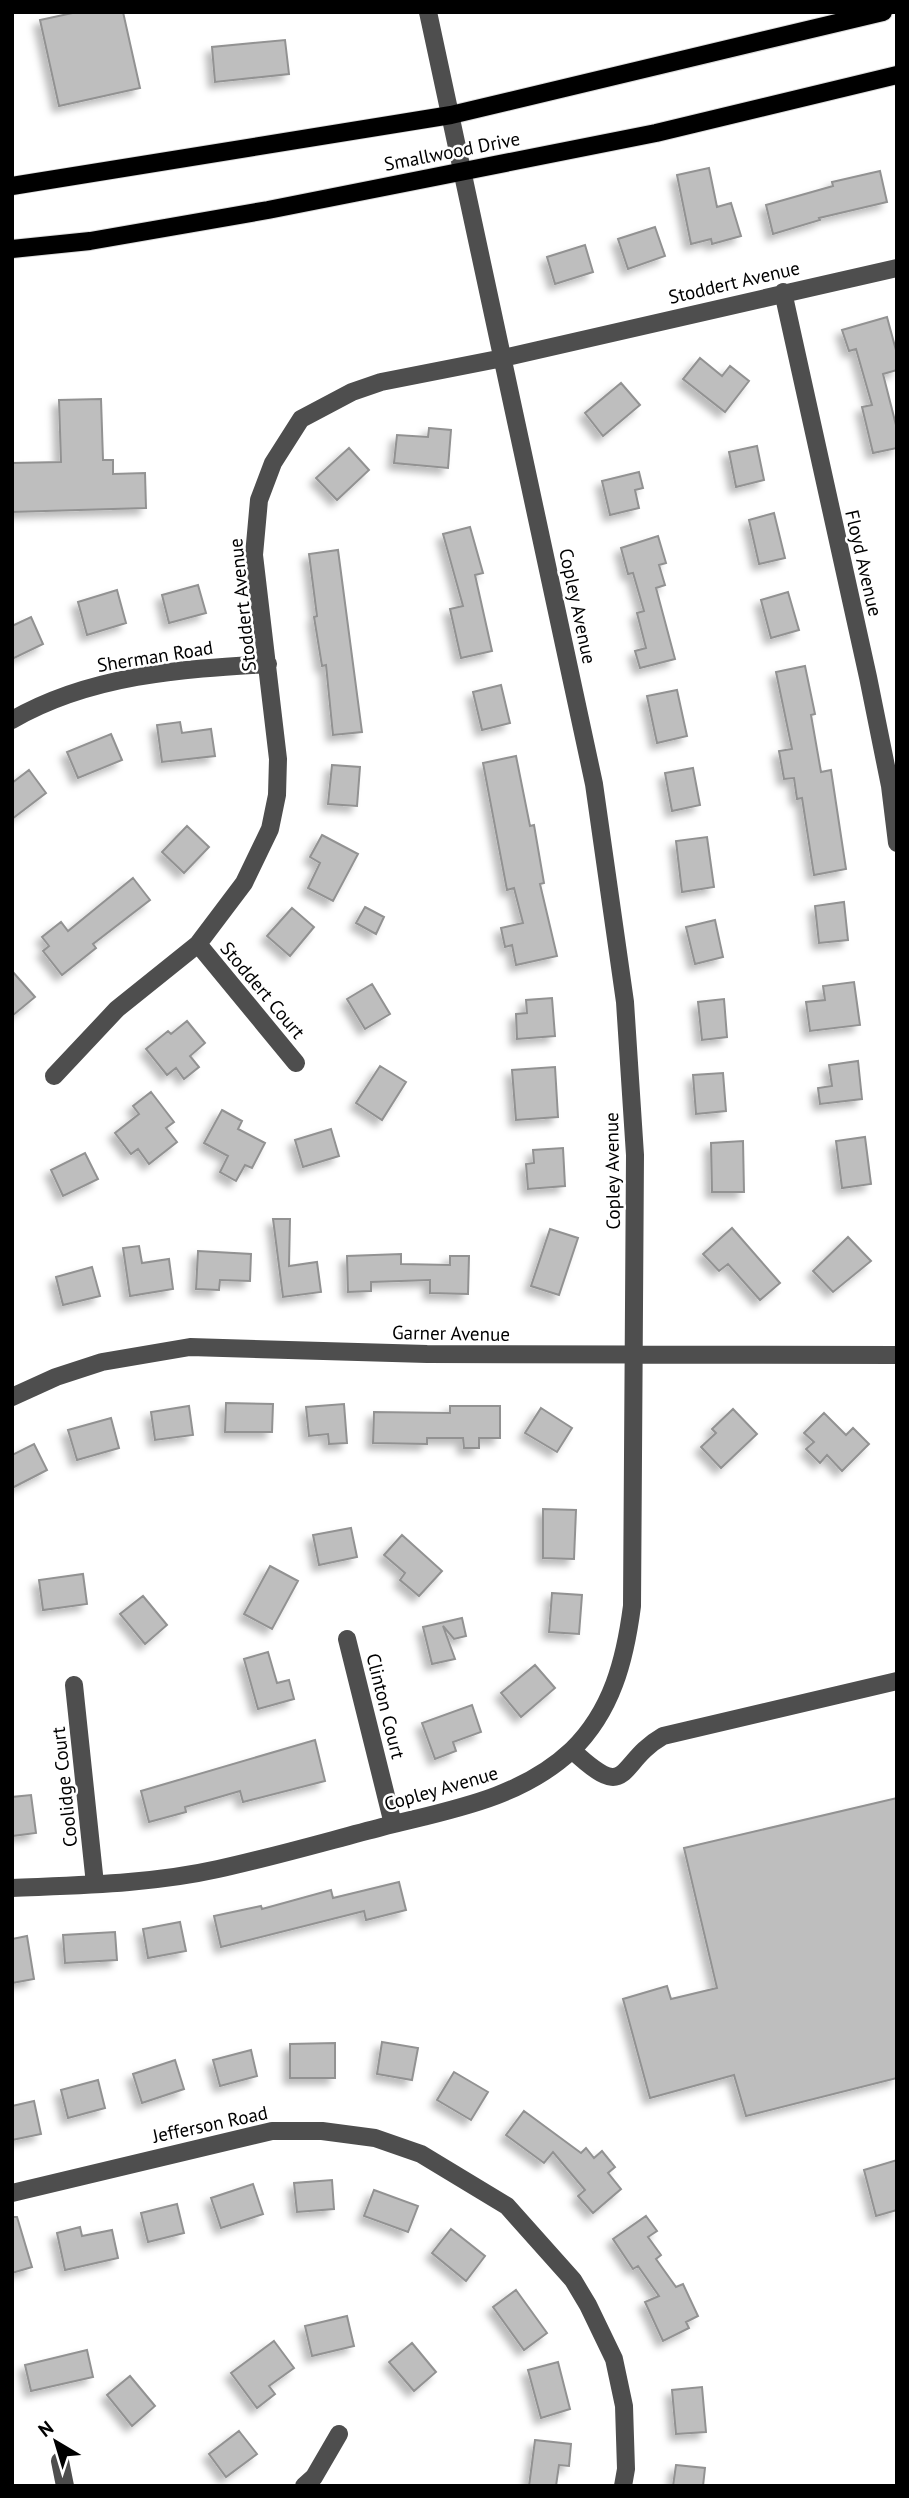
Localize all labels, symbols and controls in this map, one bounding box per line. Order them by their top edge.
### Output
street label: Smallwood Drive [382,126,522,176]
street label: Stoddert Avenue [666,255,802,309]
street label: Floyd Avenue [840,508,888,618]
street label: Stoddert Avenue [223,537,261,673]
street label: Copley Avenue [554,546,602,666]
street label: Sherman Road [95,635,215,677]
street label: Stoddert Court [215,937,311,1044]
street label: Copley Avenue [599,1112,625,1230]
street label: Garner Avenue [392,1320,510,1346]
street label: Clinton Court [361,1651,411,1762]
street label: Coolidge Court [46,1725,82,1848]
street label: Copley Avenue [381,1760,501,1816]
street label: Jefferson Road [149,2100,270,2148]
north arrow [21,2407,91,2477]
text: N [33,2415,58,2442]

